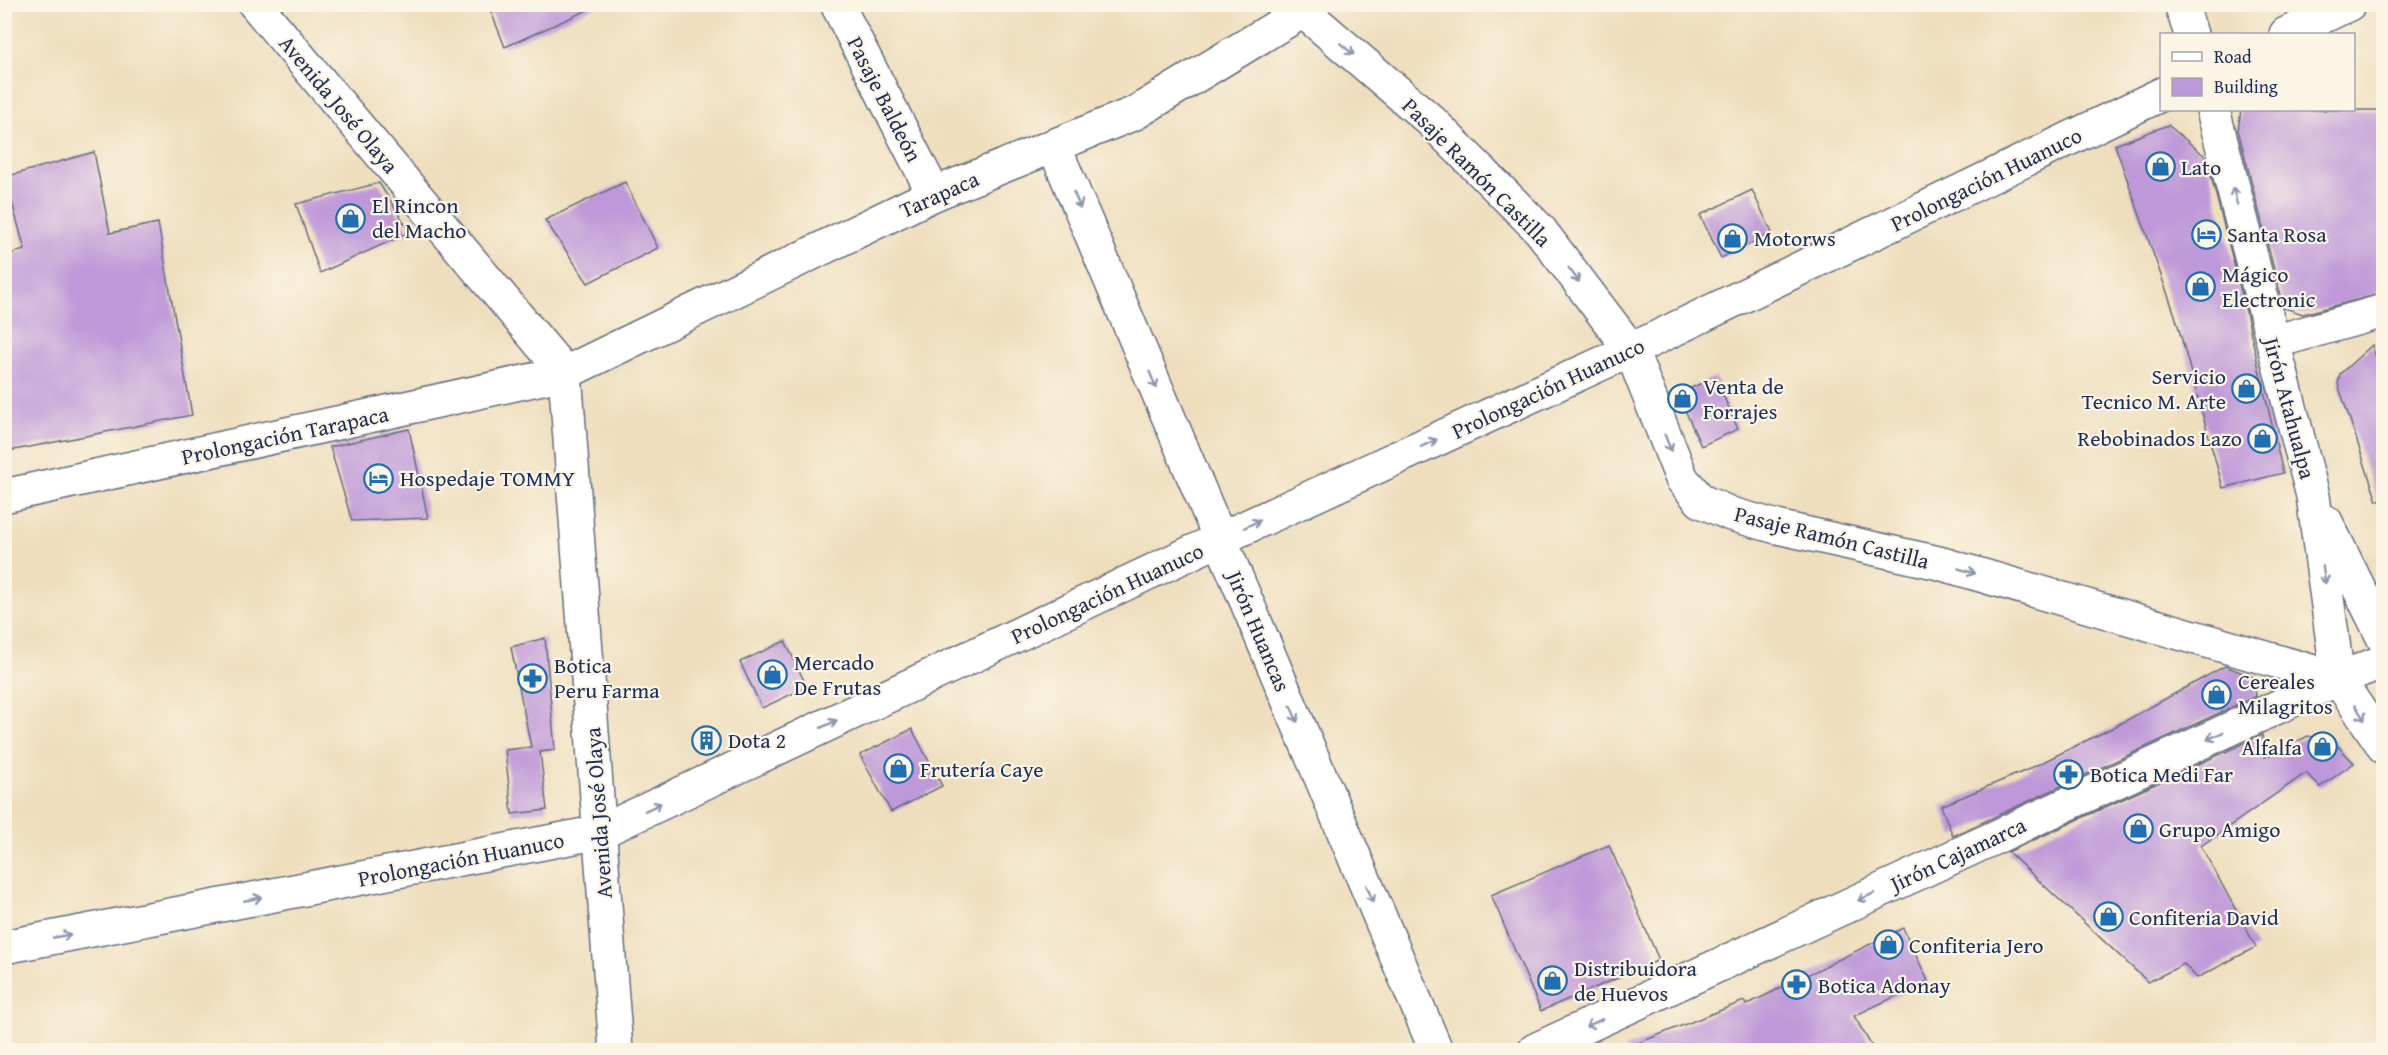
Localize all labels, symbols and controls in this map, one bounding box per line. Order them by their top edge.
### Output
street label: Avenida José Olaya [272,28,407,180]
street label: Pasaje Baldeón [840,31,931,168]
legend [2160,33,2355,111]
one-way arrow [1339,42,1354,56]
text: Road [2214,43,2252,70]
text: Building [2214,73,2278,100]
street label: Pasaje Ramón Castilla [1395,90,1559,254]
street label: Prolongación Huanuco [1885,119,2087,239]
shop icon: Lato [2144,151,2176,183]
place label: Lato [2181,151,2221,183]
street label: Tarapaca [894,162,984,226]
one-way arrow [2229,187,2241,206]
place label: El Rincon del Macho [372,189,467,246]
one-way arrow [1072,190,1083,209]
shop icon: El Rincon del Macho [335,202,367,234]
hotel icon: Santa Rosa [2190,218,2222,250]
place label: Santa Rosa [2227,218,2327,250]
shop icon: Motorws [1717,222,1749,254]
place label: Motorws [1754,222,1836,254]
place label: Mágico Electronic [2222,258,2316,315]
one-way arrow [1568,266,1581,282]
shop icon: Mágico Electronic [2185,271,2217,303]
street label: Prolongación Huanuco [1446,329,1650,447]
street label: Jirón Atahualpa [2255,331,2324,483]
place label: Servicio Tecnico M. Arte [2081,360,2226,417]
one-way arrow [1147,370,1159,388]
place label: Venta de Forrajes [1703,370,1784,427]
shop icon: Servicio Tecnico M. Arte [2231,373,2263,405]
shop icon: Venta de Forrajes [1666,383,1698,415]
street label: Prolongación Tarapaca [179,397,392,473]
place label: Rebobinados Lazo [2078,422,2242,454]
shop icon: Rebobinados Lazo [2247,422,2279,454]
one-way arrow [1663,434,1674,452]
one-way arrow [1420,437,1438,448]
hotel icon: Hospedaje TOMMY [363,462,395,494]
place label: Hospedaje TOMMY [400,462,575,494]
street label: Pasaje Ramón Castilla [1731,497,1933,577]
one-way arrow [1243,518,1261,530]
street label: Prolongación Huanuco [1005,534,1209,652]
street label: Jirón Huancas [1218,563,1299,697]
one-way arrow [2319,565,2330,585]
one-way arrow [1957,566,1976,577]
place label: Mercado De Frutas [794,646,881,703]
place label: Botica Peru Farma [554,649,660,706]
shop icon: Mercado De Frutas [757,659,789,691]
pharmacy icon: Botica Peru Farma [517,662,549,694]
place label: Cereales Milagritos [2238,665,2333,722]
shop icon: Cereales Milagritos [2201,678,2233,710]
one-way arrow [1289,704,1300,723]
one-way arrow [2355,704,2367,721]
one-way arrow [819,717,837,729]
building icon: Dota 2 [691,724,723,756]
place label: Dota 2 [728,724,786,756]
street label: Avenida José Olaya [576,726,620,900]
one-way arrow [2206,730,2224,742]
place label: Alfalfa [2241,731,2303,763]
shop icon: Alfalfa [2307,731,2339,763]
shop icon: Frutería Caye [883,753,915,785]
place label: Frutería Caye [920,753,1043,785]
pharmacy icon: Botica Medi Far [2053,758,2085,790]
place label: Botica Medi Far [2090,758,2233,790]
one-way arrow [643,801,661,813]
street label: Jirón Cajamarca [1882,808,2032,901]
shop icon: Grupo Amigo [2122,813,2154,845]
place label: Grupo Amigo [2159,813,2281,845]
street label: Prolongación Huanuco [355,823,567,895]
one-way arrow [1365,884,1376,902]
one-way arrow [1858,892,1876,903]
one-way arrow [243,893,263,904]
shop icon: Confiteria David [2092,901,2124,933]
place label: Confiteria David [2129,901,2279,933]
shop icon: Confiteria Jero [1872,929,1904,961]
place label: Confiteria Jero [1909,929,2044,961]
one-way arrow [52,930,71,941]
place label: Distribuidora de Huevos [1574,952,1698,1009]
shop icon: Distribuidora de Huevos [1537,965,1569,997]
pharmacy icon: Botica Adonay [1781,969,1813,1001]
place label: Botica Adonay [1818,969,1951,1001]
one-way arrow [1586,1017,1604,1029]

